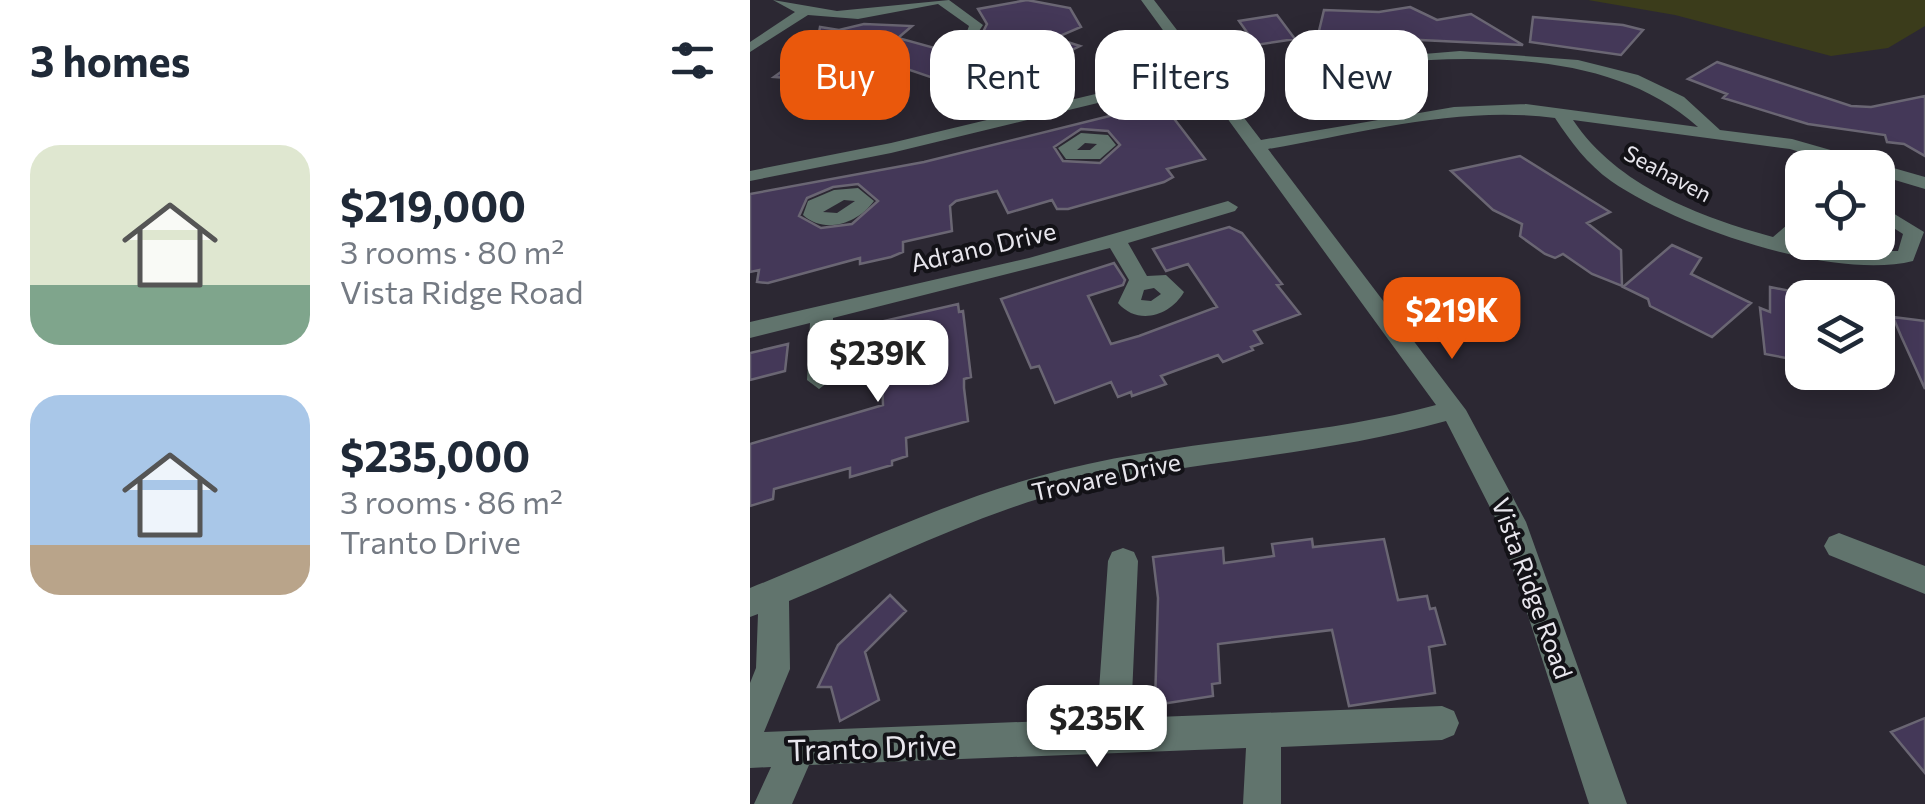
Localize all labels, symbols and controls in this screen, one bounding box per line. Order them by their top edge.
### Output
chip: Buy [780,30,910,120]
chip: Rent [930,30,1075,120]
chip: Filters [1095,30,1265,120]
chip: New [1285,30,1428,120]
icon: filters [665,33,720,88]
text: 3 homes [30,34,190,86]
street label: Seahaven [1620,139,1716,207]
map controls [1785,150,1895,390]
button: locate [1785,150,1895,260]
text: $219,000 [340,179,526,231]
icon: home [110,185,230,305]
street label: Adrano Drive [907,215,1059,277]
text: 3 rooms · 80 m² [340,231,564,271]
text: Vista Ridge Road [340,271,584,311]
pin: $219K [1382,277,1522,362]
button: layers [1785,280,1895,390]
text: $219K [1405,289,1499,329]
pin: $239K [808,320,948,405]
text: $239K [829,332,927,372]
text: $235,000 [340,429,530,481]
icon: home [110,435,230,555]
street label: Trovare Drive [1029,446,1183,506]
text: 3 rooms · 86 m² [340,481,563,521]
street label: Vista Ridge Road [1486,493,1580,683]
text: Tranto Drive [340,521,521,561]
pin: $235K [1027,685,1167,770]
text: $235K [1049,697,1145,737]
street label: Tranto Drive [787,725,957,767]

